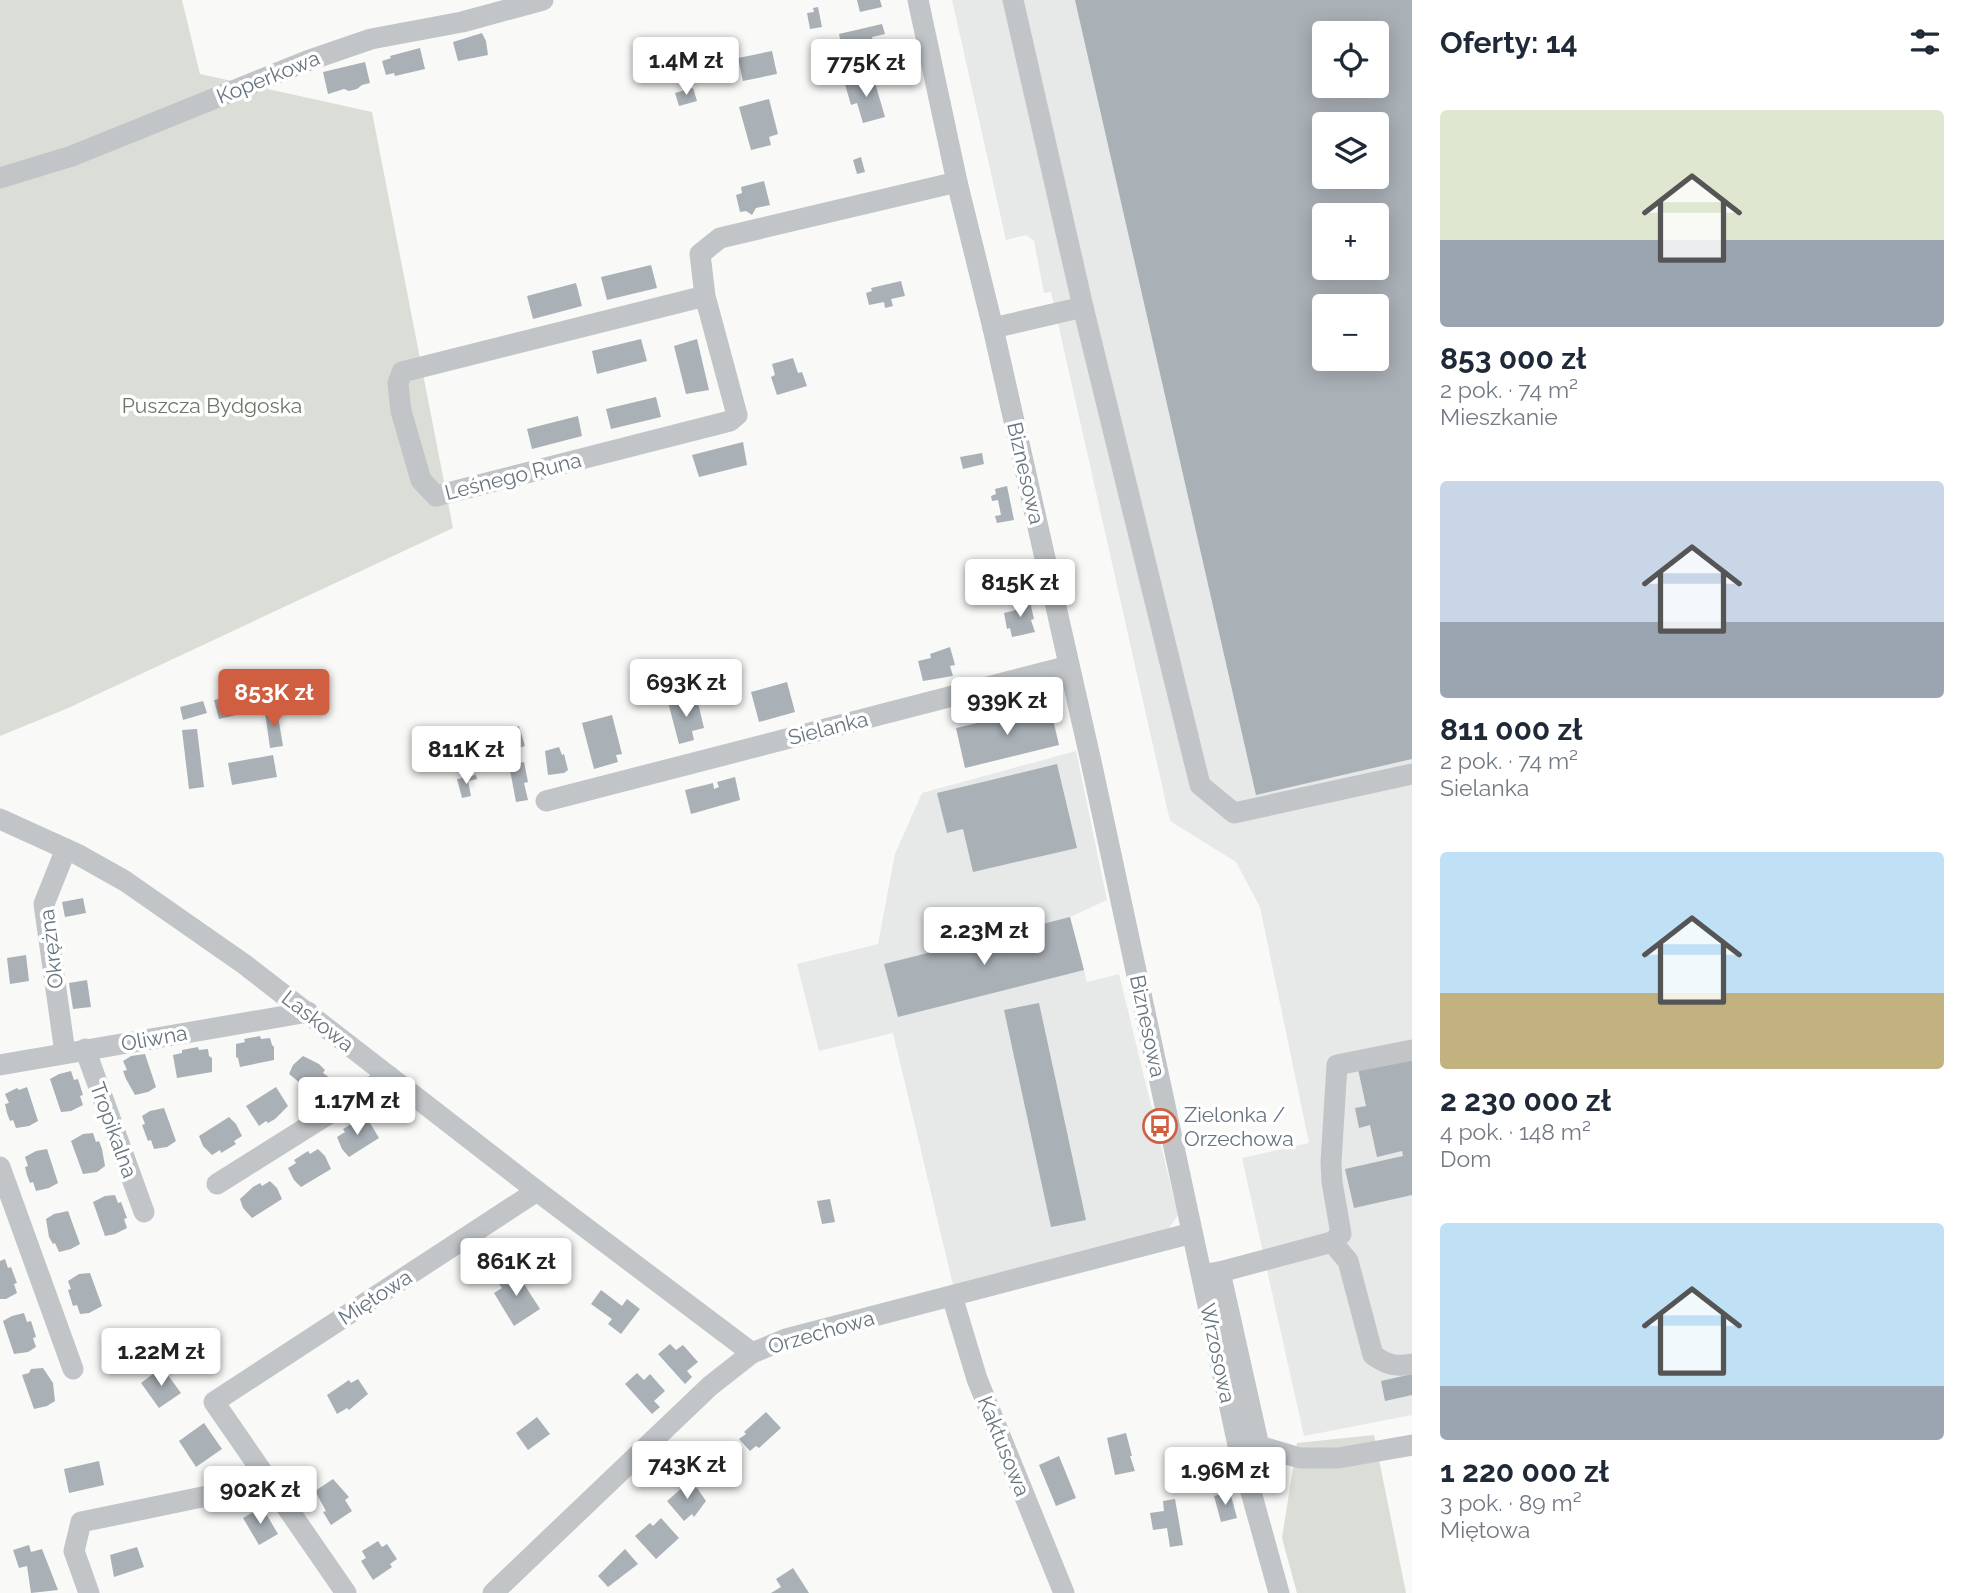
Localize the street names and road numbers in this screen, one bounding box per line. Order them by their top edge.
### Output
street label: Koperkowa [213,45,323,109]
street label: Biznesowa [1002,420,1050,526]
street label: Leśnego Runa [442,447,584,505]
street label: Sielanka [785,706,871,750]
street label: Okrężna [34,908,68,990]
street label: Biznesowa [1125,973,1171,1079]
street label: Laskowa [277,985,359,1057]
street label: Oliwna [119,1020,189,1056]
street label: Tropikalna [85,1079,143,1181]
street label: Miętowa [334,1264,416,1330]
street label: Wrzosowa [1195,1301,1241,1405]
street label: Orzechowa [765,1305,877,1359]
street label: Kaktusowa [973,1392,1035,1500]

